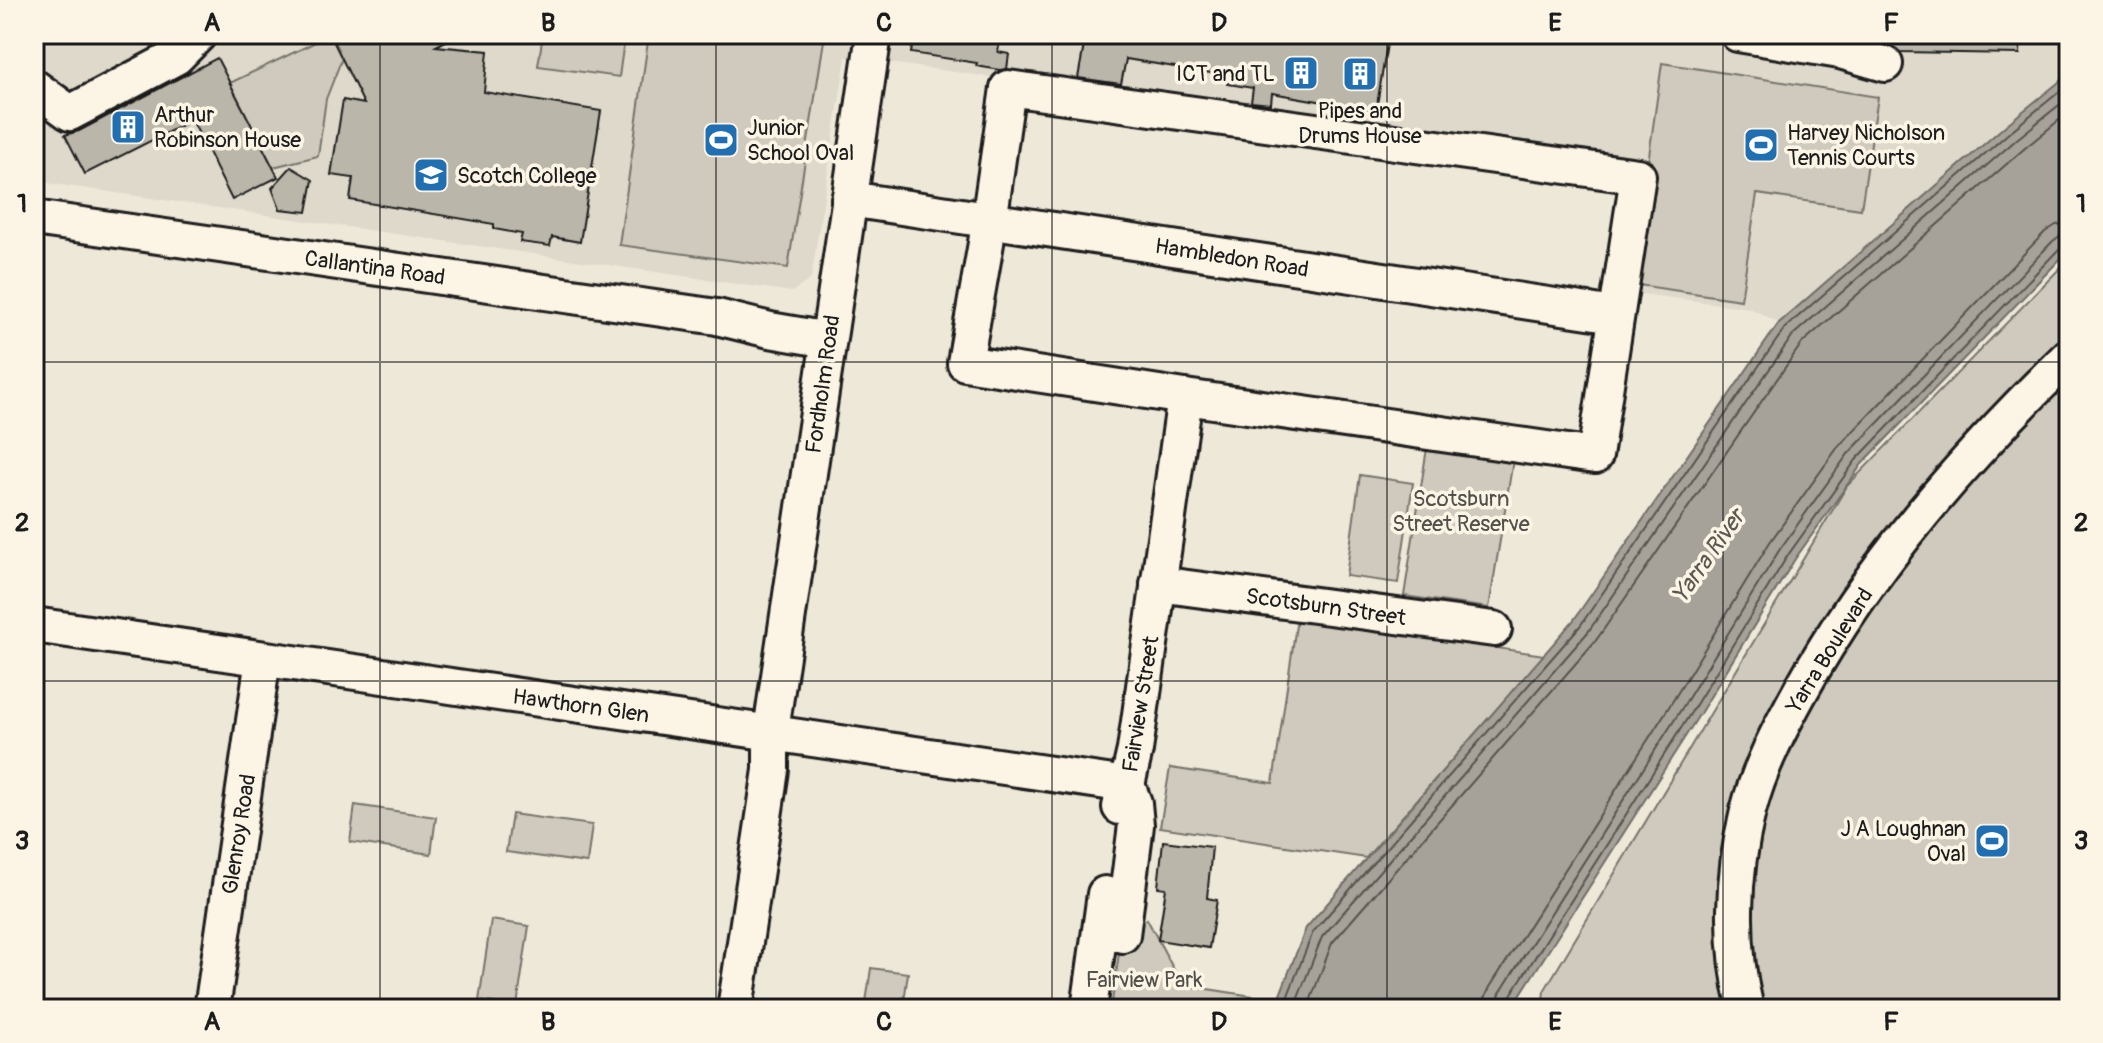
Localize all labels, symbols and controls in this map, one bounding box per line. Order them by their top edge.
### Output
text: A [204,7,221,39]
text: B [541,7,555,39]
text: C [876,7,892,39]
text: D [1211,7,1227,39]
text: E [1548,7,1562,39]
text: F [1883,7,1899,39]
building icon: ICT and TL [1282,54,1320,92]
building icon: Pipes and Drums House [1341,55,1379,93]
place label: ICT and TL [1176,60,1275,88]
place label: Pipes and Drums House [1298,97,1422,150]
place label: Arthur Robinson House [154,101,301,154]
building icon: Arthur Robinson House [109,108,147,146]
place label: Junior School Oval [747,114,854,167]
place label: Harvey Nicholson Tennis Courts [1787,119,1945,172]
sports icon: Junior School Oval [702,121,740,159]
sports icon: Harvey Nicholson Tennis Courts [1742,126,1780,164]
school or university icon: Scotch College [412,156,450,194]
place label: Scotch College [457,162,597,190]
text: 1 [17,188,27,220]
text: 1 [2076,188,2086,220]
street label: Hambledon Road [1153,232,1311,284]
street label: Callantina Road [303,244,447,292]
street label: Fordholm Road [799,313,847,455]
park label: Scotsburn Street Reserve [1392,485,1530,538]
water label: Yarra River [1666,501,1753,609]
text: 2 [15,507,29,539]
text: 2 [2074,507,2088,539]
street label: Scotsburn Street [1244,582,1408,632]
street label: Yarra Boulevard [1780,583,1880,719]
street label: Fairview Street [1116,634,1166,774]
street label: Hawthorn Glen [511,683,651,729]
street label: Glenroy Road [216,772,262,896]
place label: J A Loughnan Oval [1840,815,1966,868]
sports icon: J A Loughnan Oval [1973,822,2011,860]
text: 3 [15,825,29,857]
text: 3 [2074,825,2088,857]
park label: Fairview Park [1086,966,1202,994]
text: A [204,1006,221,1038]
text: B [541,1006,555,1038]
text: C [876,1006,892,1038]
text: D [1211,1006,1227,1038]
text: E [1548,1006,1562,1038]
text: F [1883,1006,1899,1038]

